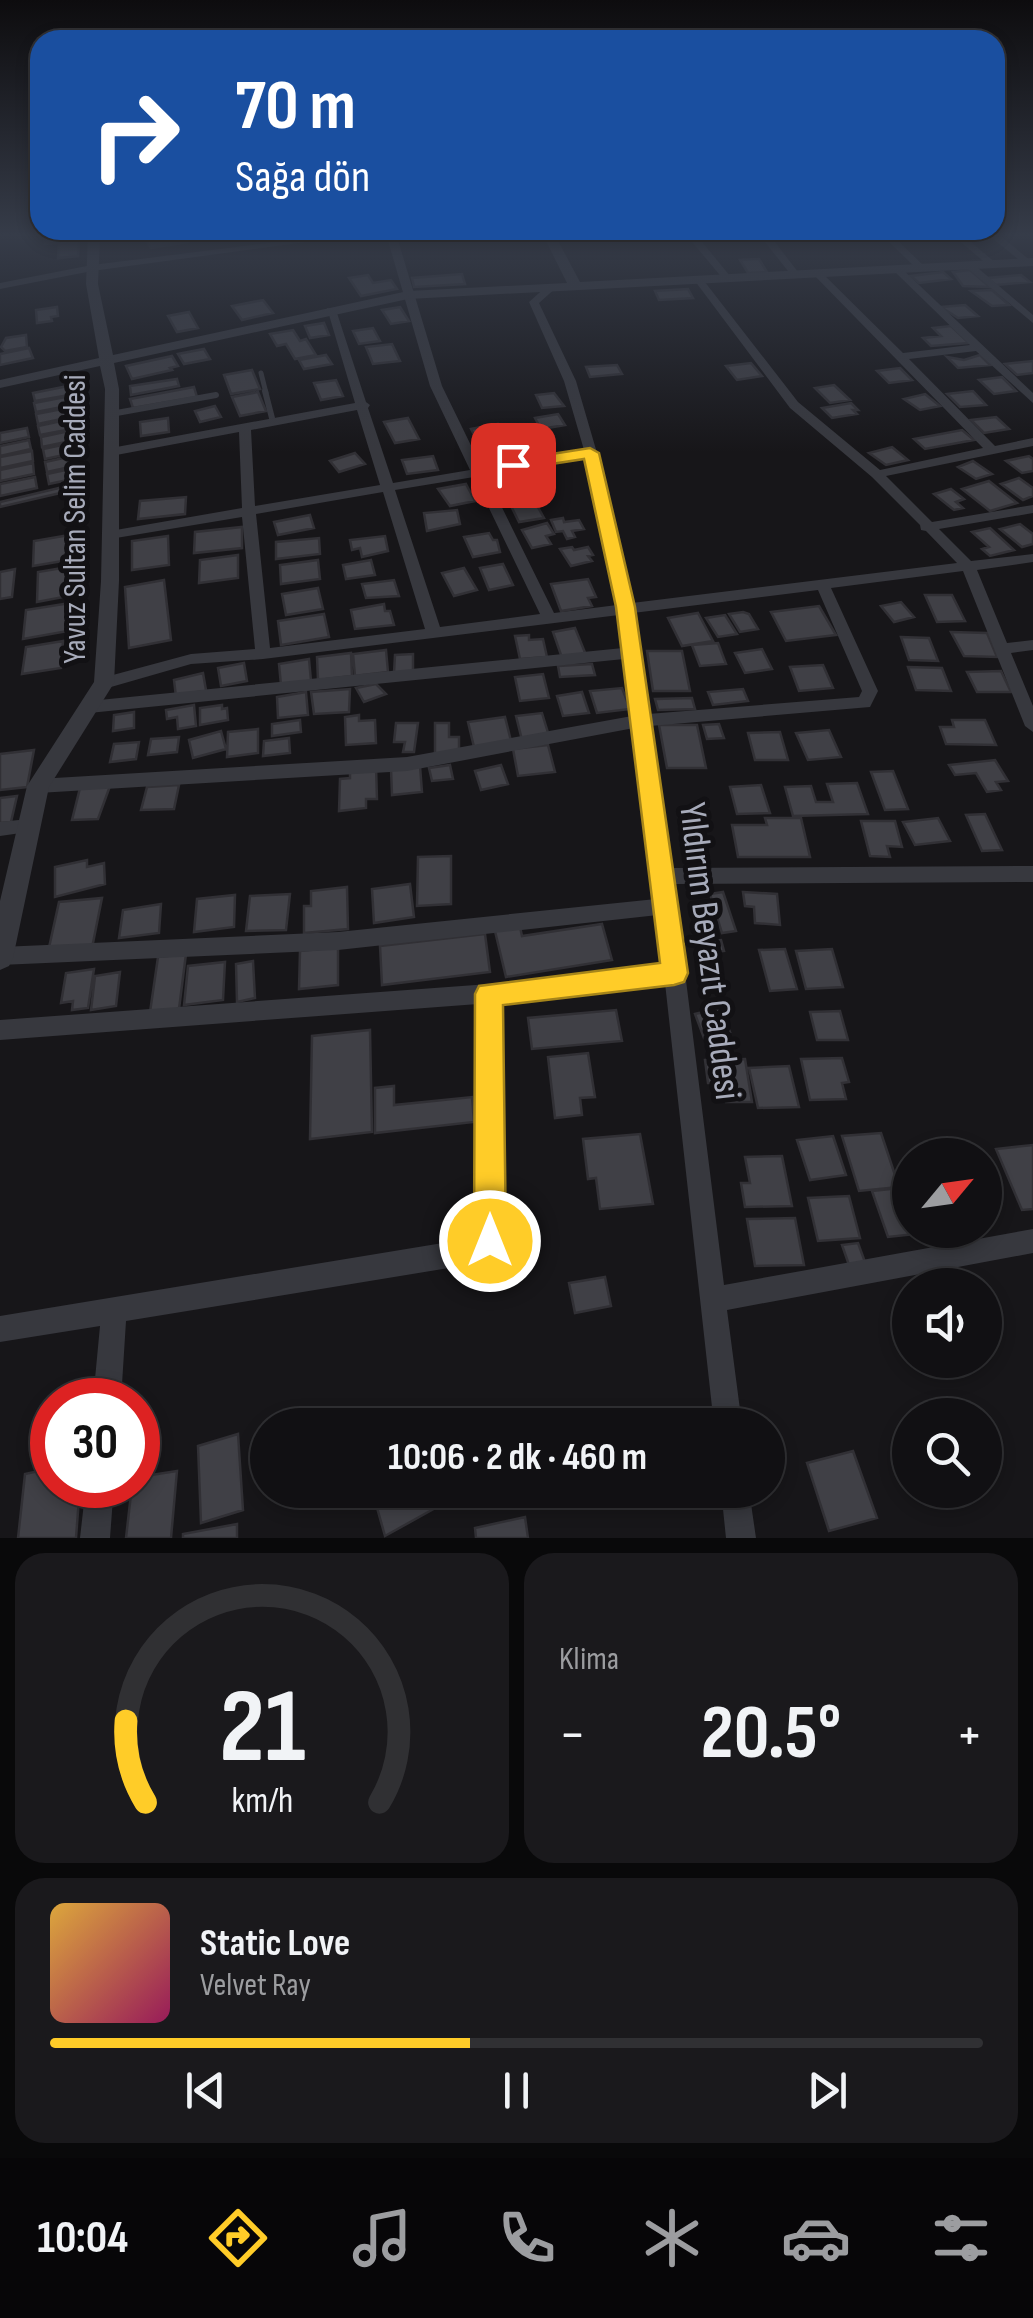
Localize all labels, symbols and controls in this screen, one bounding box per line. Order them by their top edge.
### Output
text: 70 m [235,65,356,149]
icon: right [70,70,200,200]
text: Sağa dön [235,150,370,205]
street label: Yavuz Sultan Selim Caddesi [56,374,95,664]
pin [471,423,556,508]
icon: arrive [486,438,541,493]
street label: Yıldırım Beyazıt Caddesi [669,800,750,1102]
north arrow [892,1138,1002,1248]
map controls [892,1138,1002,1508]
position arrow [438,1189,542,1293]
button: sound [892,1268,1002,1378]
speed limit sign: 30 [30,1378,160,1508]
button: search [892,1398,1002,1508]
text: 10:06 · 2 dk · 460 m [388,1435,647,1480]
text: Klima [559,1640,619,1679]
text: 21 [219,1666,305,1791]
text: 20.5° [701,1689,841,1780]
text: − [559,1702,586,1769]
text: + [956,1702,983,1769]
text: km/h [231,1780,293,1823]
text: Static Love [200,1921,350,1966]
text: Velvet Ray [200,1966,311,2005]
icon: previous [178,2063,233,2118]
icon: pause [489,2063,544,2118]
icon: next [800,2063,855,2118]
icon: directions [203,2203,273,2273]
icon: music [347,2203,417,2273]
icon: phone [492,2203,562,2273]
icon: climate [637,2203,707,2273]
icon: car [781,2203,851,2273]
icon: filters [926,2203,996,2273]
text: 10:04 [37,2211,128,2266]

